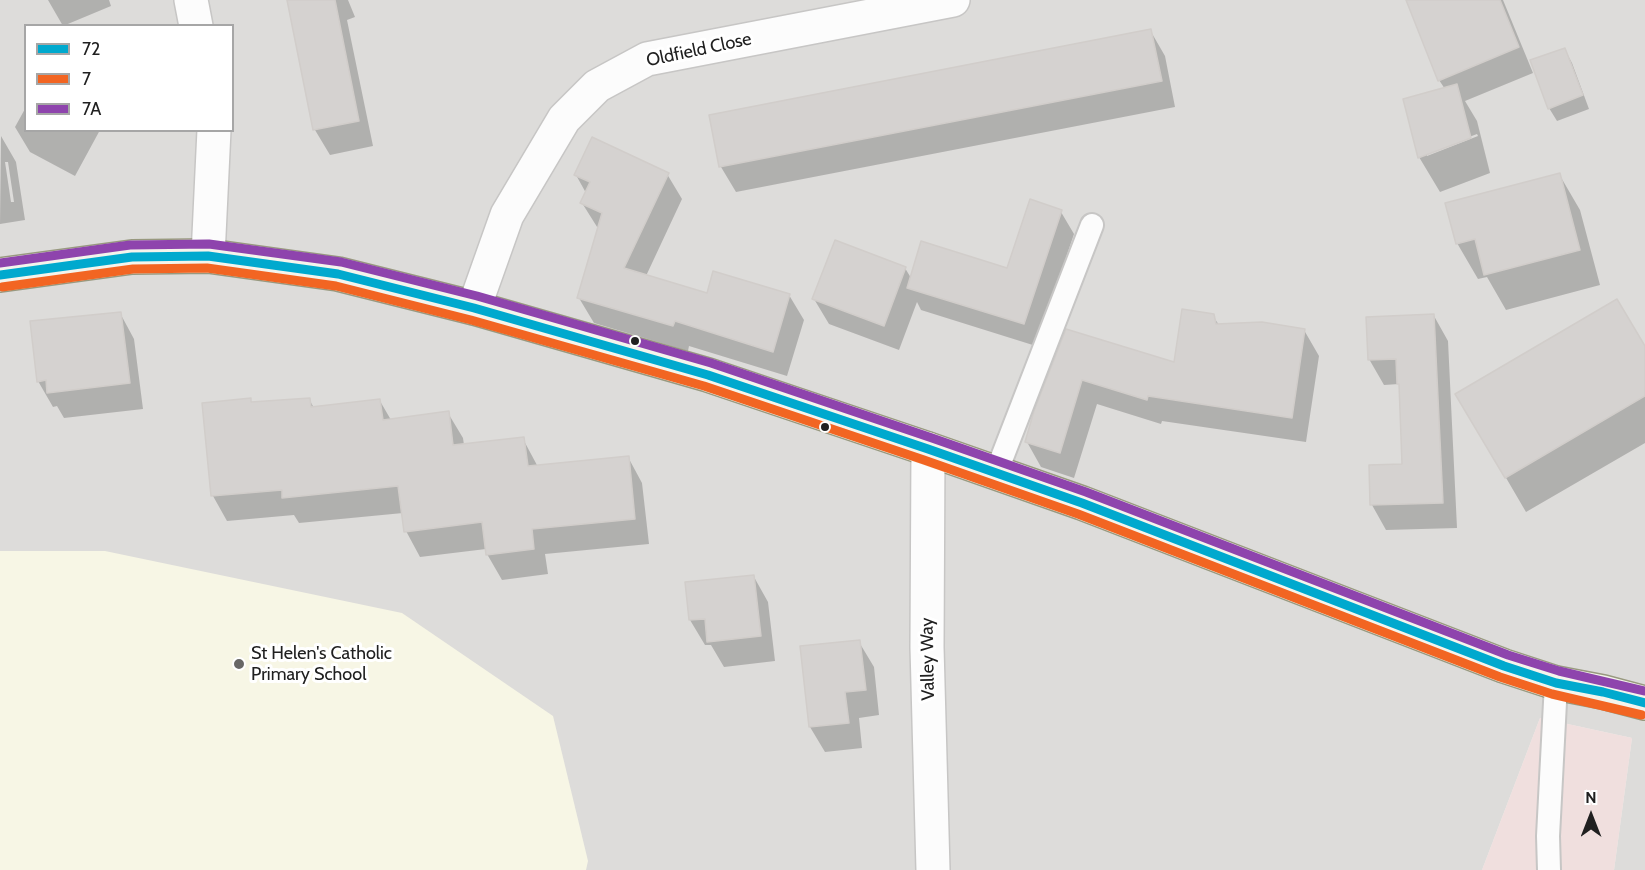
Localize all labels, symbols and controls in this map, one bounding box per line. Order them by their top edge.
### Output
legend [24,24,234,132]
street label: Oldfield Close [644,28,754,72]
text: 72 [82,38,101,60]
text: 7 [82,68,91,90]
text: 7A [82,98,101,120]
unlabelled marker [629,335,641,347]
unlabelled marker [819,421,831,433]
street label: Valley Way [916,617,940,701]
place label: St Helen's Catholic Primary School [251,643,392,686]
marker: St Helen's Catholic Primary School [232,657,246,671]
north arrow [1561,786,1621,846]
text: N [1585,788,1597,807]

